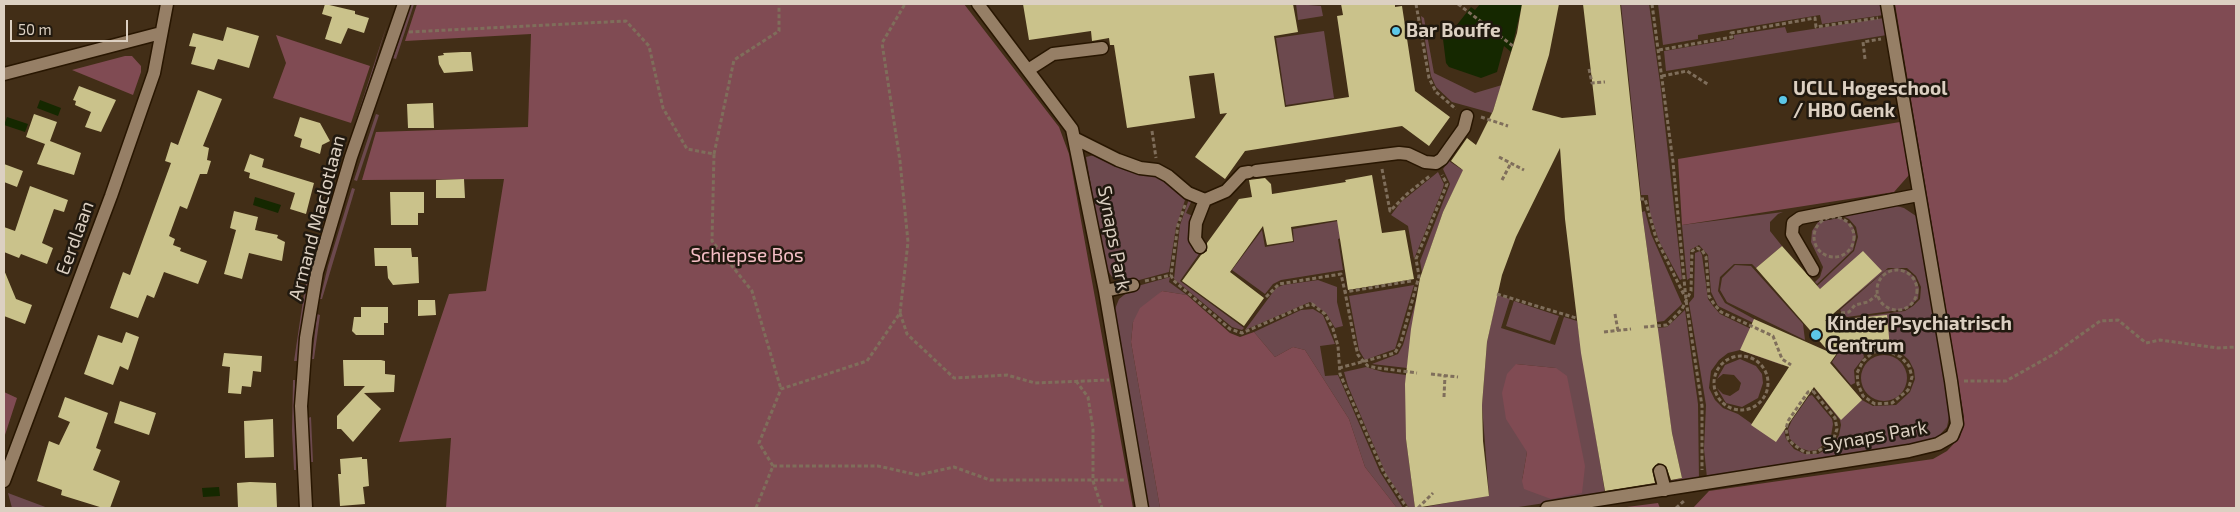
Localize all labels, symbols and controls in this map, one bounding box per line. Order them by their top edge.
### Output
scale bar [12,10,130,42]
text: 50 m [18,20,52,38]
place label: Bar Bouffe [1406,20,1501,42]
marker: Bar Bouffe [1390,25,1402,37]
place label: UCLL Hogeschool / HBO Genk [1793,78,1947,122]
marker: UCLL Hogeschool / HBO Genk [1777,94,1789,106]
street label: Armand Maclotlaan [284,133,350,303]
street label: Synaps Park [1093,184,1135,292]
street label: Eerdlaan [51,198,99,278]
park label: Schiepse Bos [690,245,804,267]
place label: Kinder Psychiatrisch Centrum [1827,313,2012,357]
marker: Kinder Psychiatrisch Centrum [1809,328,1823,342]
street label: Synaps Park [1821,416,1929,456]

